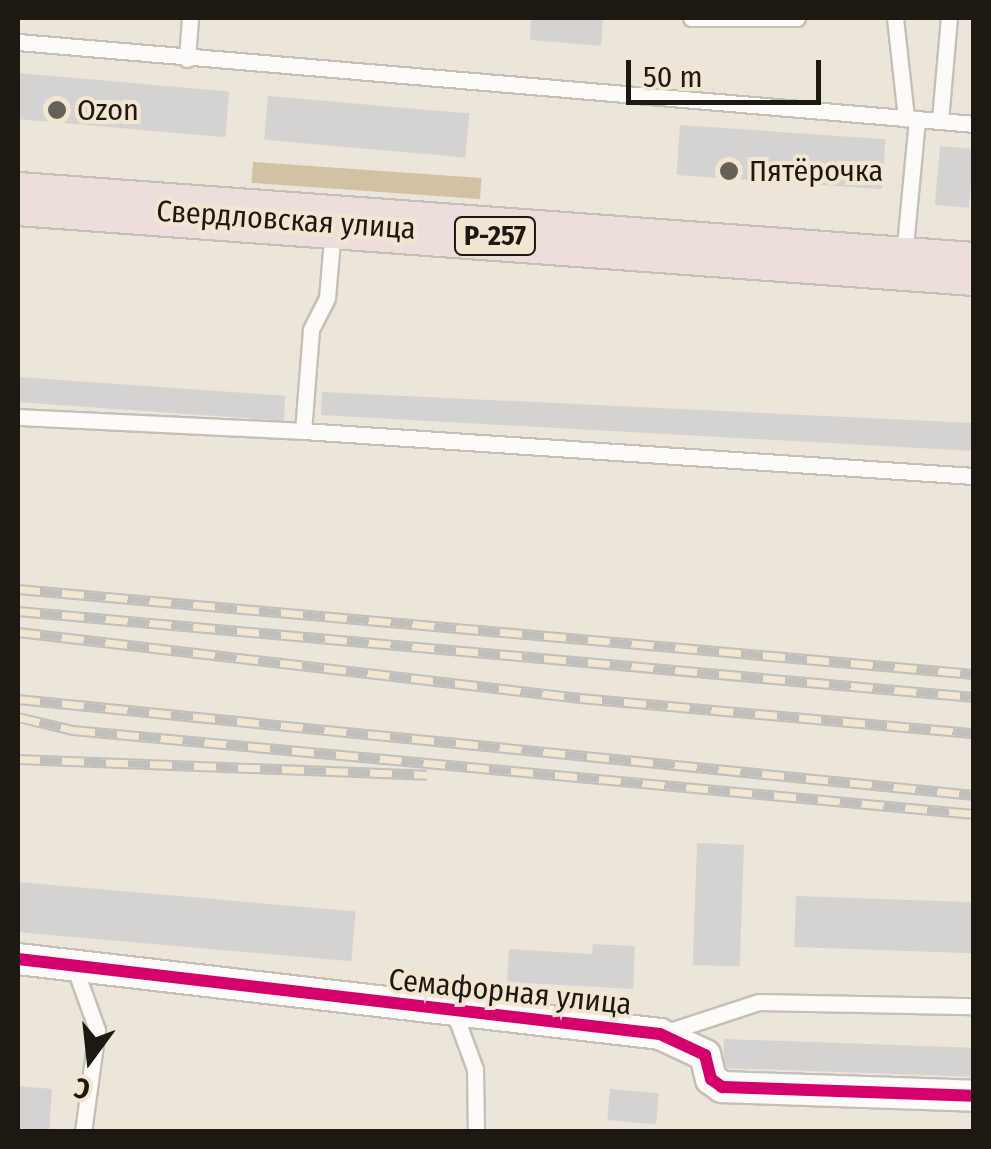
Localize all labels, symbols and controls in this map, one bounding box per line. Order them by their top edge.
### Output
scale bar [631,40,826,102]
text: 50 m [643,59,703,95]
place label: Ozon [77,92,139,128]
marker: Ozon [46,99,68,121]
place label: Пятёрочка [749,153,883,189]
marker: Пятёрочка [718,160,740,182]
street label: Свердловская улица [155,193,417,247]
road number: Р-257 [452,213,538,259]
street label: Семафорная улица [387,961,633,1023]
north arrow [40,1009,140,1109]
text: С [71,1071,93,1106]

